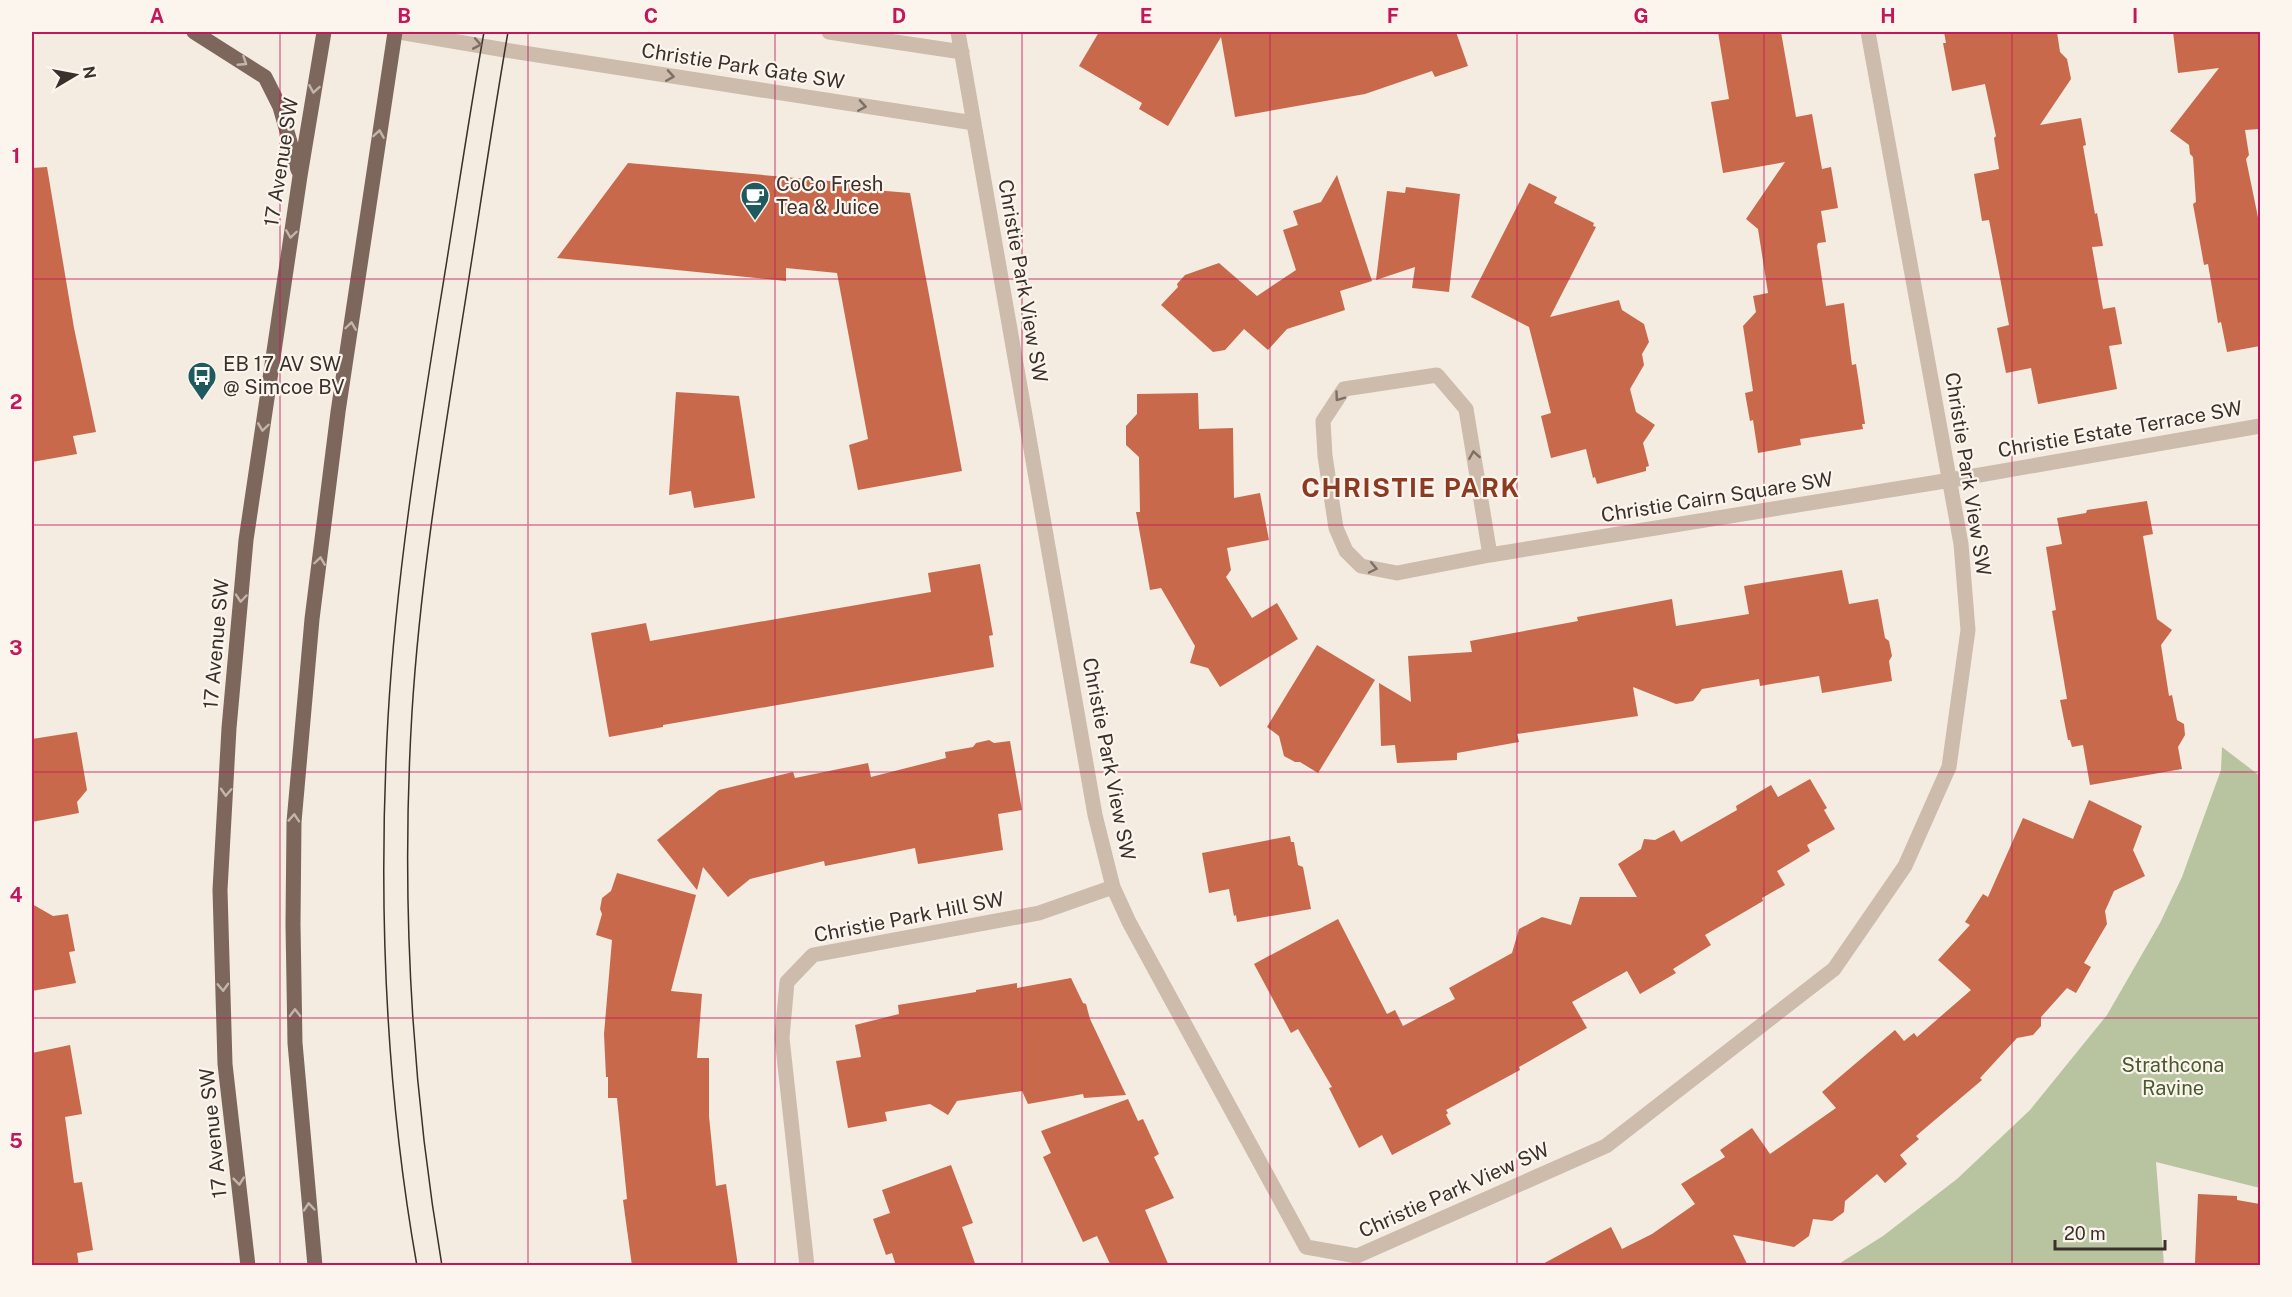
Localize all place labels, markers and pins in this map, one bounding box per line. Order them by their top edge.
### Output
place label: CoCo Fresh Tea & Juice [776,172,883,219]
cafe icon: CoCo Fresh Tea & Juice [739,180,771,222]
place label: EB 17 AV SW @ Simcoe BV [223,352,345,399]
bus stop icon: EB 17 AV SW @ Simcoe BV [186,360,218,402]

